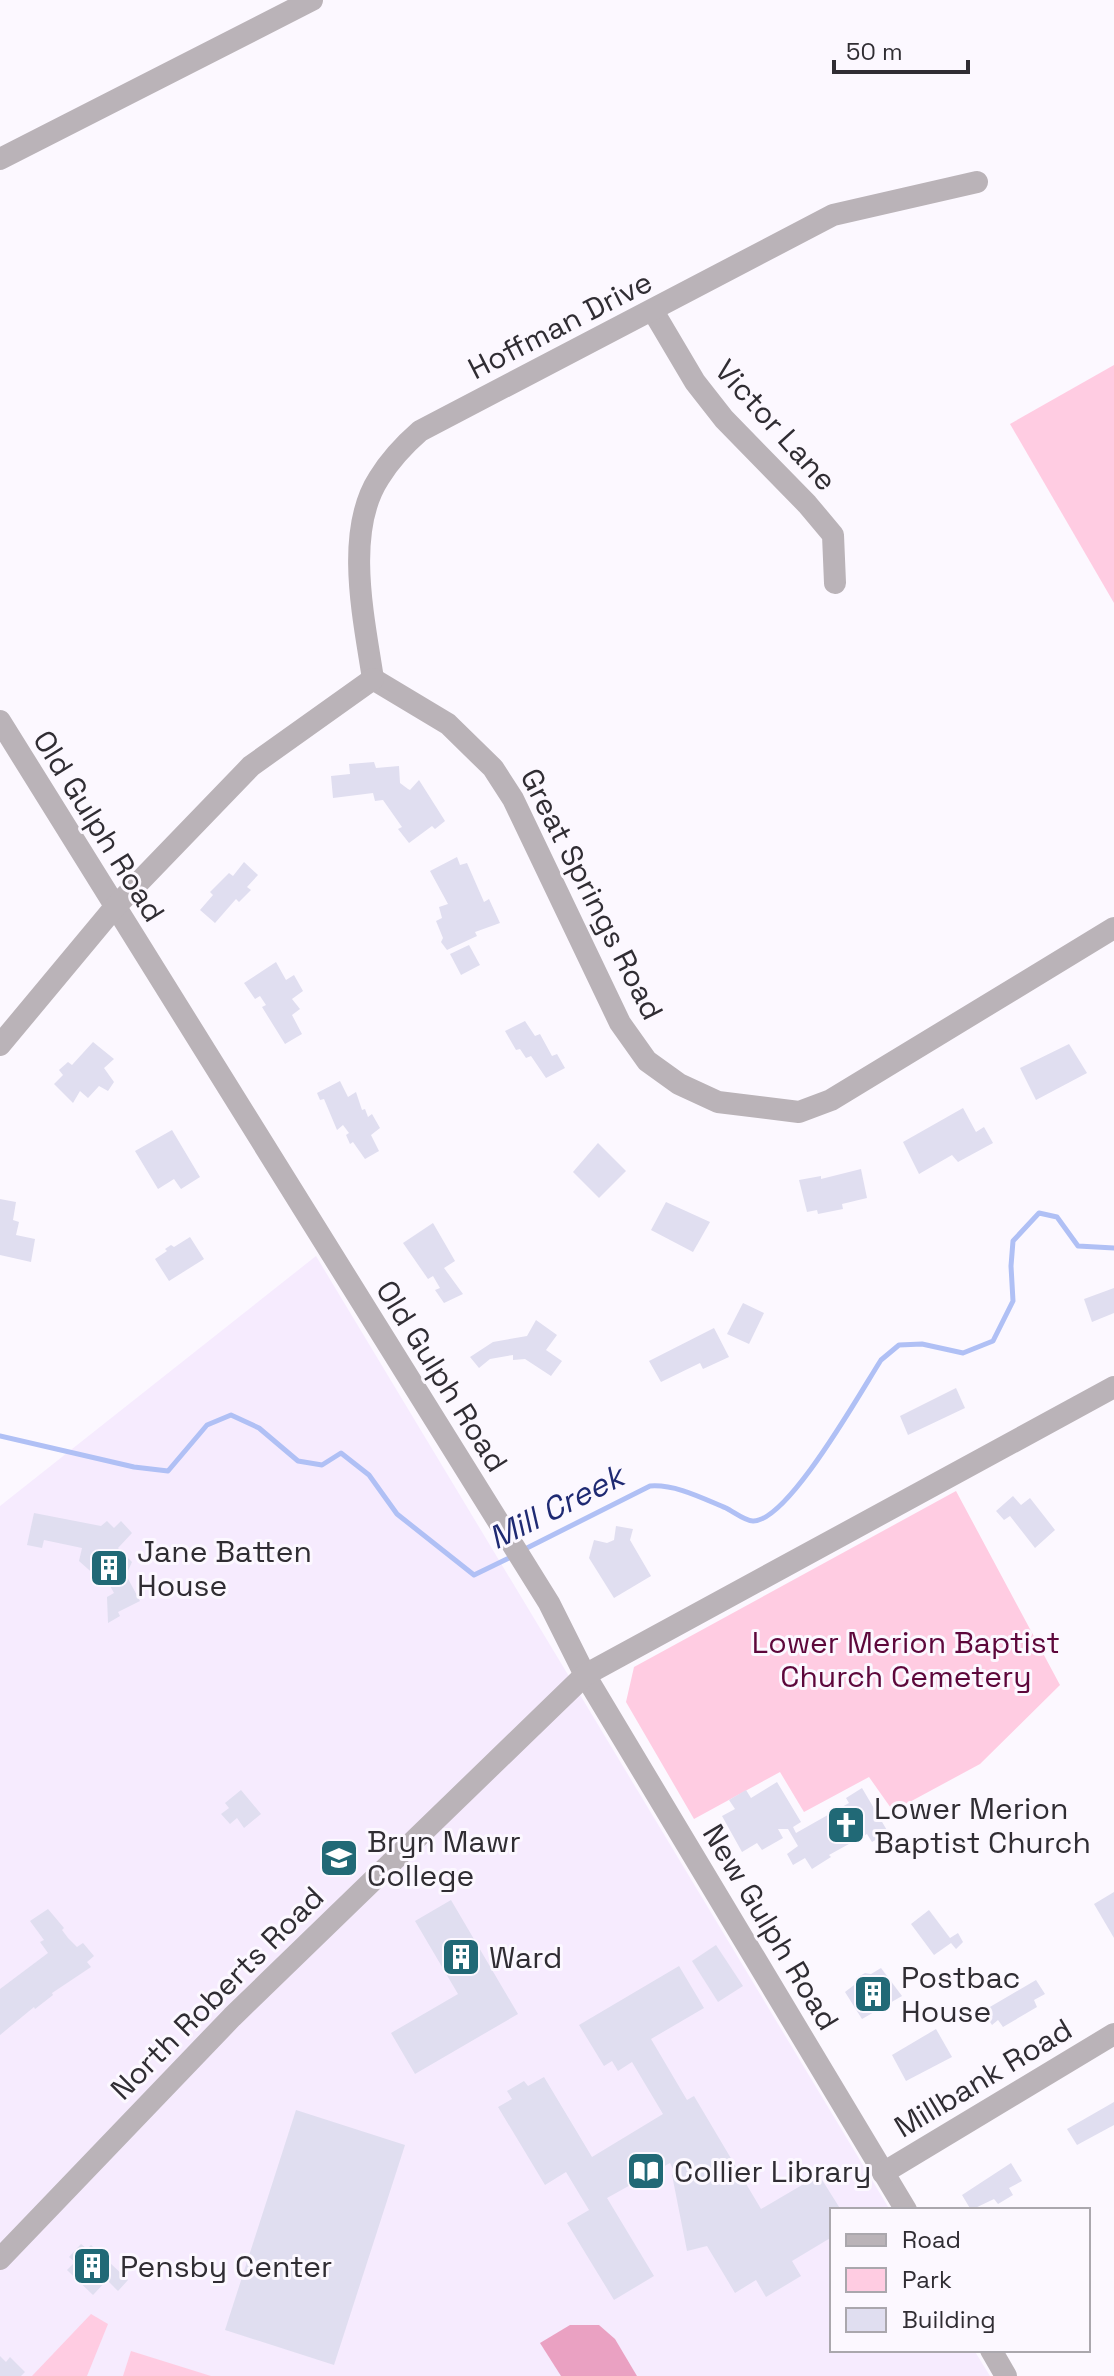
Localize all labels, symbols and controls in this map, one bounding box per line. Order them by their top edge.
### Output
scale bar [834,24,968,74]
text: 50 m [846,36,903,67]
street label: Hoffman Drive [461,262,659,388]
street label: Victor Lane [707,351,845,499]
street label: Old Gulph Road [24,723,174,929]
street label: Great Springs Road [512,762,672,1026]
street label: Old Gulph Road [367,1273,517,1479]
water label: Mill Creek [482,1454,634,1558]
place label: Jane Batten House [137,1532,312,1605]
building icon: Jane Batten House [88,1547,130,1589]
park label: Lower Merion Baptist Church Cemetery [752,1623,1060,1696]
place label: Lower Merion Baptist Church [874,1789,1091,1862]
church icon: Lower Merion Baptist Church [825,1804,867,1846]
street label: New Gulph Road [694,1817,848,2037]
place label: Bryn Mawr College [367,1822,521,1895]
school or university icon: Bryn Mawr College [318,1837,360,1879]
street label: North Roberts Road [102,1878,332,2108]
building icon: Ward [440,1936,482,1978]
place label: Ward [489,1938,562,1977]
place label: Postbac House [901,1958,1020,2031]
building icon: Postbac House [852,1973,894,2015]
street label: Millbank Road [887,2010,1079,2146]
library icon: Collier Library [625,2150,667,2192]
place label: Collier Library [674,2152,871,2191]
legend [830,2208,1090,2352]
text: Road [902,2224,961,2255]
building icon: Pensby Center [71,2245,113,2287]
place label: Pensby Center [120,2247,332,2286]
text: Park [902,2264,952,2295]
text: Building [902,2304,996,2335]

